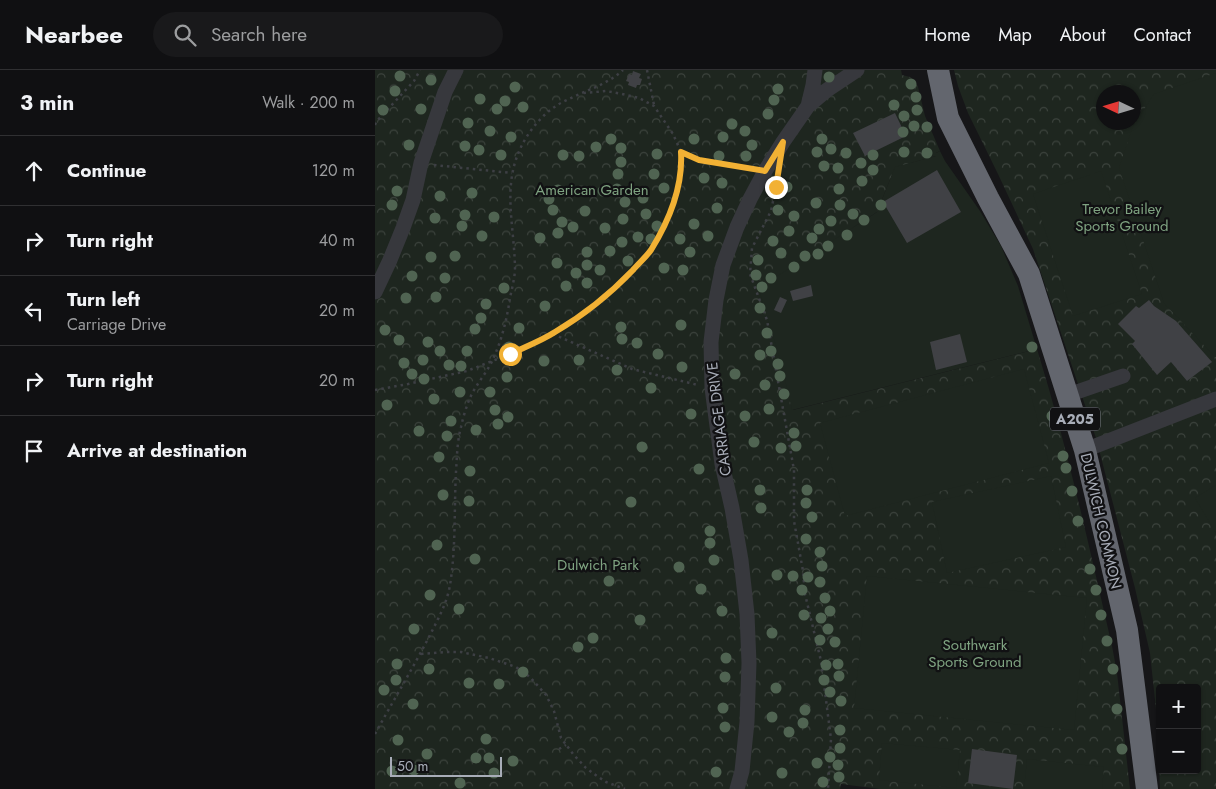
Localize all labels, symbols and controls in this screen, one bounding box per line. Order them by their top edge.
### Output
search box [153,12,503,57]
text: Nearbee [25,17,123,52]
icon: search [171,21,199,49]
text: Search here [211,21,307,48]
text: Home [924,22,970,48]
text: Map [998,22,1032,48]
text: About [1060,22,1105,48]
text: Contact [1133,22,1191,48]
north arrow [1096,85,1141,130]
text: 3 min [20,88,74,118]
text: Walk · 200 m [262,91,355,114]
icon: ahead [20,157,48,185]
text: Continue [67,157,146,184]
text: 120 m [312,159,355,182]
route end [765,176,788,199]
park label: American Garden [535,179,649,201]
park label: Trevor Bailey Sports Ground [1075,198,1169,237]
icon: right [20,227,48,255]
text: Turn right [67,227,153,254]
text: 40 m [319,229,355,252]
text: Turn left [67,286,140,313]
icon: left [20,297,48,325]
text: 20 m [319,299,355,322]
text: Carriage Drive [67,313,166,336]
route start [499,343,522,366]
street label: CARRIAGE DRIVE [701,361,737,477]
icon: right [20,367,48,395]
text: Turn right [67,367,153,394]
text: 20 m [319,369,355,392]
road number: A205 [1050,408,1100,430]
icon: arrive [20,437,48,465]
text: Arrive at destination [67,437,247,464]
street label: DULWICH COMMON [1075,451,1127,591]
park label: Dulwich Park [557,554,639,576]
park label: Southwark Sports Ground [928,634,1022,673]
map controls [1156,684,1201,774]
button: + [1156,684,1201,729]
button: − [1156,729,1201,774]
scale bar [390,754,503,777]
text: 50 m [397,756,428,776]

